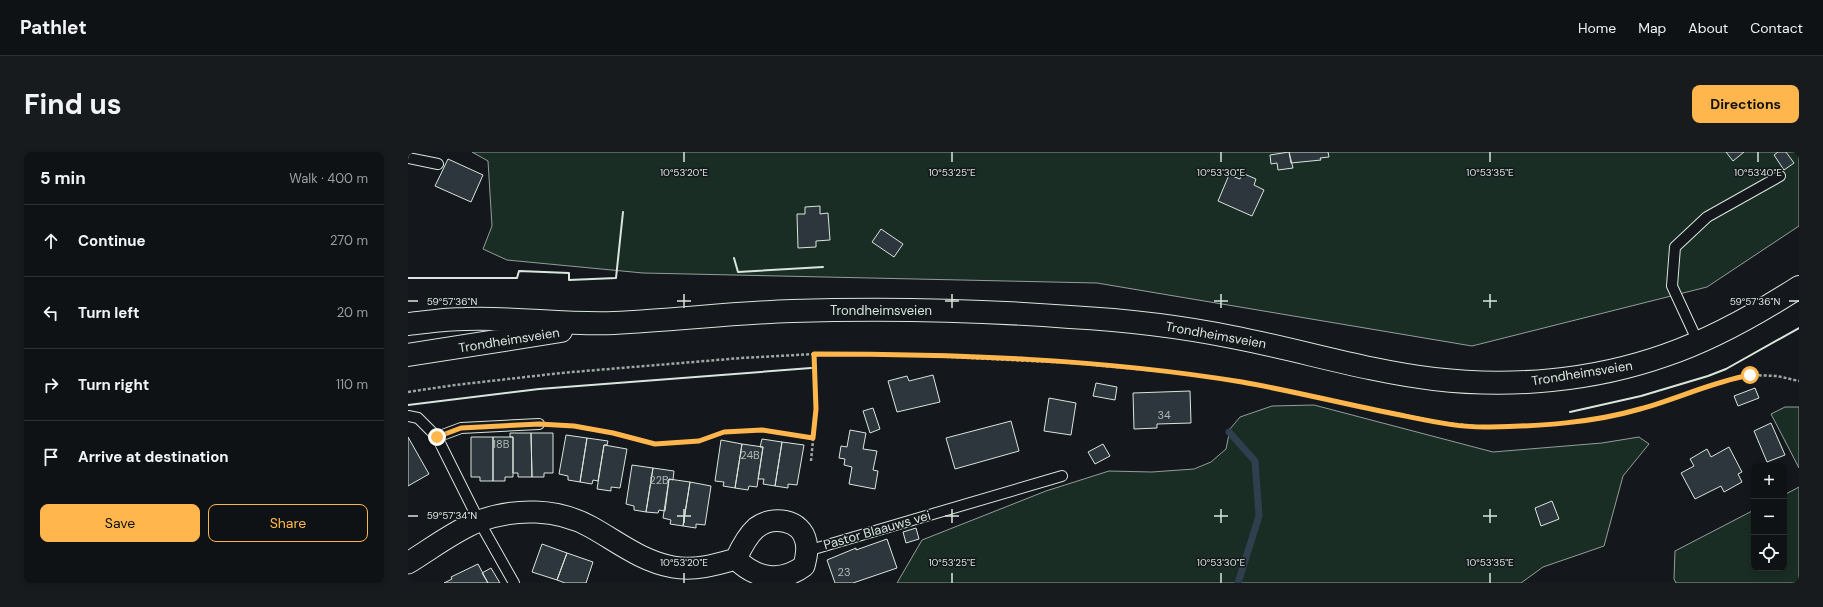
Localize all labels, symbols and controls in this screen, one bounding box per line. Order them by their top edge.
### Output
text: Pathlet [20,15,87,40]
text: Home [1578,19,1616,37]
text: Map [1638,19,1666,37]
text: About [1688,19,1728,37]
text: Contact [1750,19,1803,37]
button: Directions [1692,85,1799,123]
text: Find us [24,86,122,123]
text: 10°53'20"E [660,166,708,179]
text: 10°53'25"E [928,166,976,179]
text: 10°53'30"E [1197,166,1245,179]
text: 10°53'35"E [1466,166,1514,179]
text: 10°53'40"E [1734,166,1782,179]
text: 5 min [40,167,86,189]
text: Walk · 400 m [289,170,368,187]
icon: ahead [40,230,62,252]
text: Continue [78,231,146,251]
text: 270 m [330,232,368,249]
text: 59°57'36"N [427,295,477,308]
text: 59°57'36"N [1730,295,1780,308]
icon: left [40,302,62,324]
street label: Trondheimsveien [830,302,932,319]
text: Turn left [78,303,139,323]
text: 20 m [337,304,368,321]
street label: Trondheimsveien [1164,318,1268,352]
street label: Trondheimsveien [457,324,561,356]
street label: Trondheimsveien [1530,357,1634,389]
route start [1741,366,1759,384]
icon: right [40,374,62,396]
text: Turn right [78,375,149,395]
text: 110 m [336,376,368,393]
house number: 34 [1157,408,1171,422]
route end [428,428,446,446]
house number: 18B [493,437,510,451]
icon: arrive [40,446,62,468]
text: Arrive at destination [78,447,229,467]
house number: 24B [740,448,760,462]
map controls [1751,463,1787,571]
button: + [1751,463,1787,499]
house number: 22B [649,473,669,487]
button: − [1751,499,1787,535]
button: Save [40,504,200,542]
button: Share [208,504,368,542]
street label: Pastor Blaauws vei [821,507,933,553]
text: 59°57'34"N [427,509,477,522]
button: locate [1751,535,1787,571]
text: 10°53'20"E [660,556,708,569]
text: 10°53'25"E [928,556,976,569]
text: 10°53'30"E [1197,556,1245,569]
text: 10°53'35"E [1466,556,1514,569]
house number: 23 [838,565,850,579]

